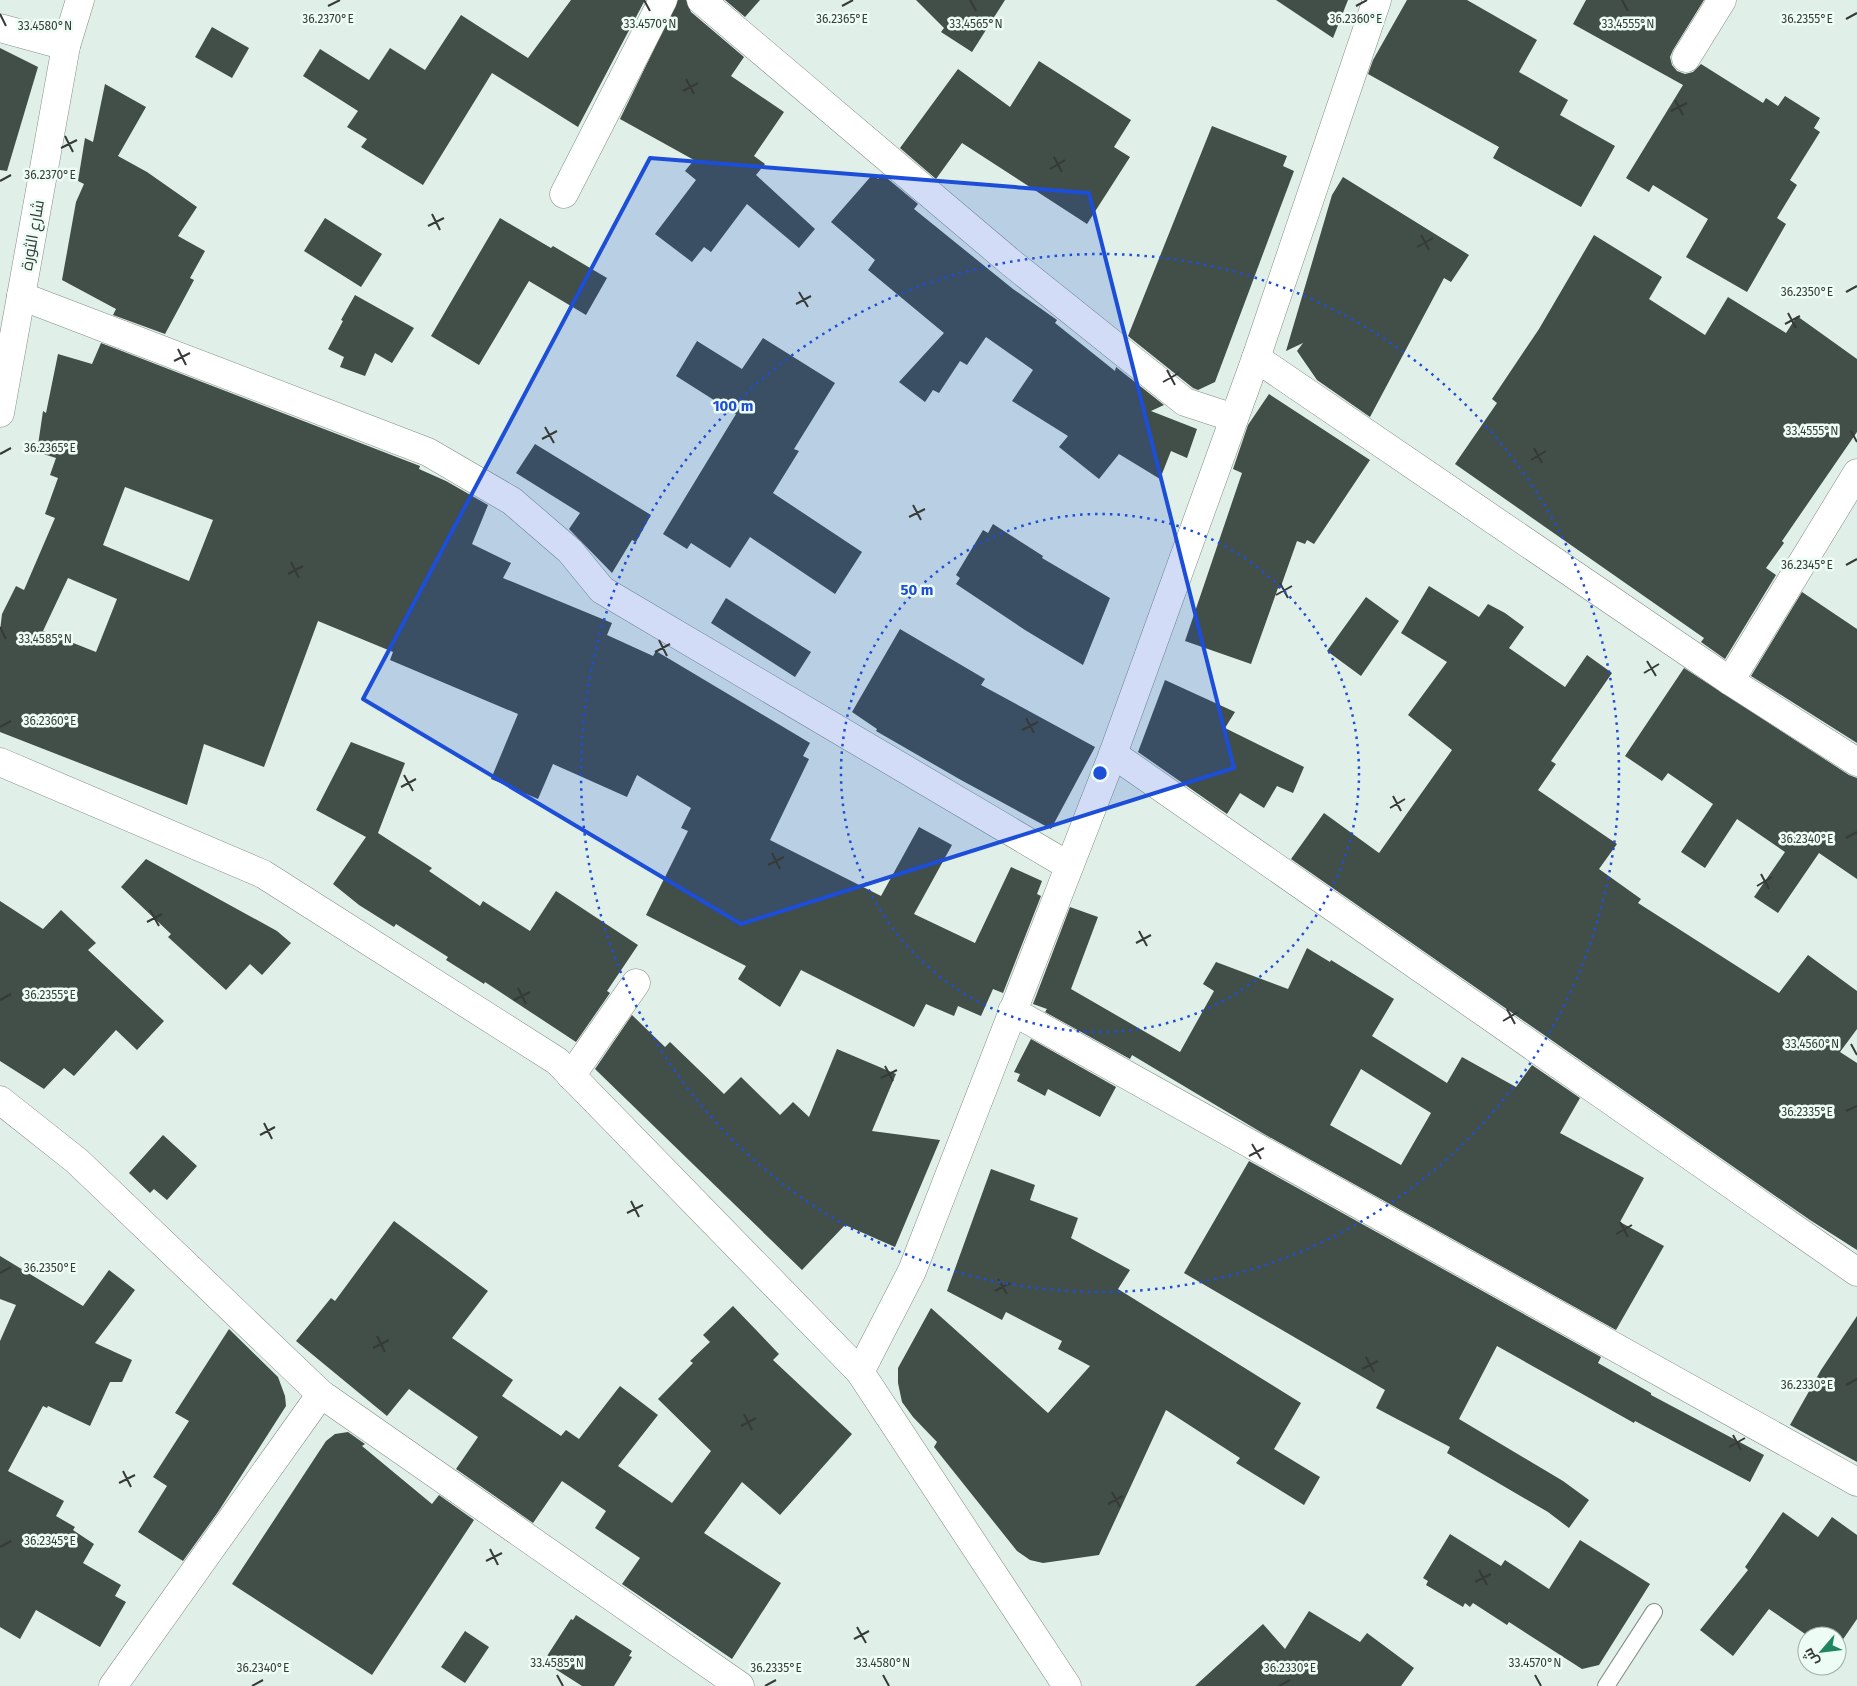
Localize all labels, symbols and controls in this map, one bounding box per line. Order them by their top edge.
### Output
text: 36.2370°E [302,12,354,26]
text: 36.2365°E [816,12,868,26]
text: 36.2360°E [1330,12,1382,26]
text: 36.2355°E [1781,12,1833,26]
text: 33.4570°N [624,17,676,31]
text: 33.4565°N [949,17,1003,31]
text: 33.4555°N [1602,17,1655,31]
text: 33.4580°N [18,19,72,33]
text: 36.2370°E [24,168,76,182]
street label: شارع الثورة [17,198,50,272]
text: 36.2350°E [1781,285,1833,299]
text: 100 m [713,397,753,415]
text: 33.4555°N [1786,424,1839,438]
text: 36.2365°E [24,441,76,455]
text: 36.2345°E [1781,558,1833,572]
text: 50 m [900,581,934,599]
text: 33.4585°N [18,632,72,646]
text: 36.2360°E [24,714,76,728]
centre of rings [1091,764,1109,782]
text: 36.2340°E [1781,832,1833,846]
text: 36.2355°E [24,988,76,1002]
text: 33.4560°N [1785,1037,1839,1051]
text: 36.2335°E [1781,1105,1833,1119]
text: 36.2350°E [24,1261,76,1275]
text: 36.2330°E [1781,1378,1833,1392]
text: 36.2345°E [24,1534,76,1548]
north arrow [1797,1626,1847,1676]
text: ش [1799,1645,1823,1669]
text: 33.4585°N [530,1656,584,1670]
text: 33.4580°N [856,1656,910,1670]
text: 33.4570°N [1509,1656,1561,1670]
text: 36.2340°E [237,1661,289,1675]
text: 36.2335°E [750,1661,802,1675]
text: 36.2330°E [1264,1661,1316,1675]

